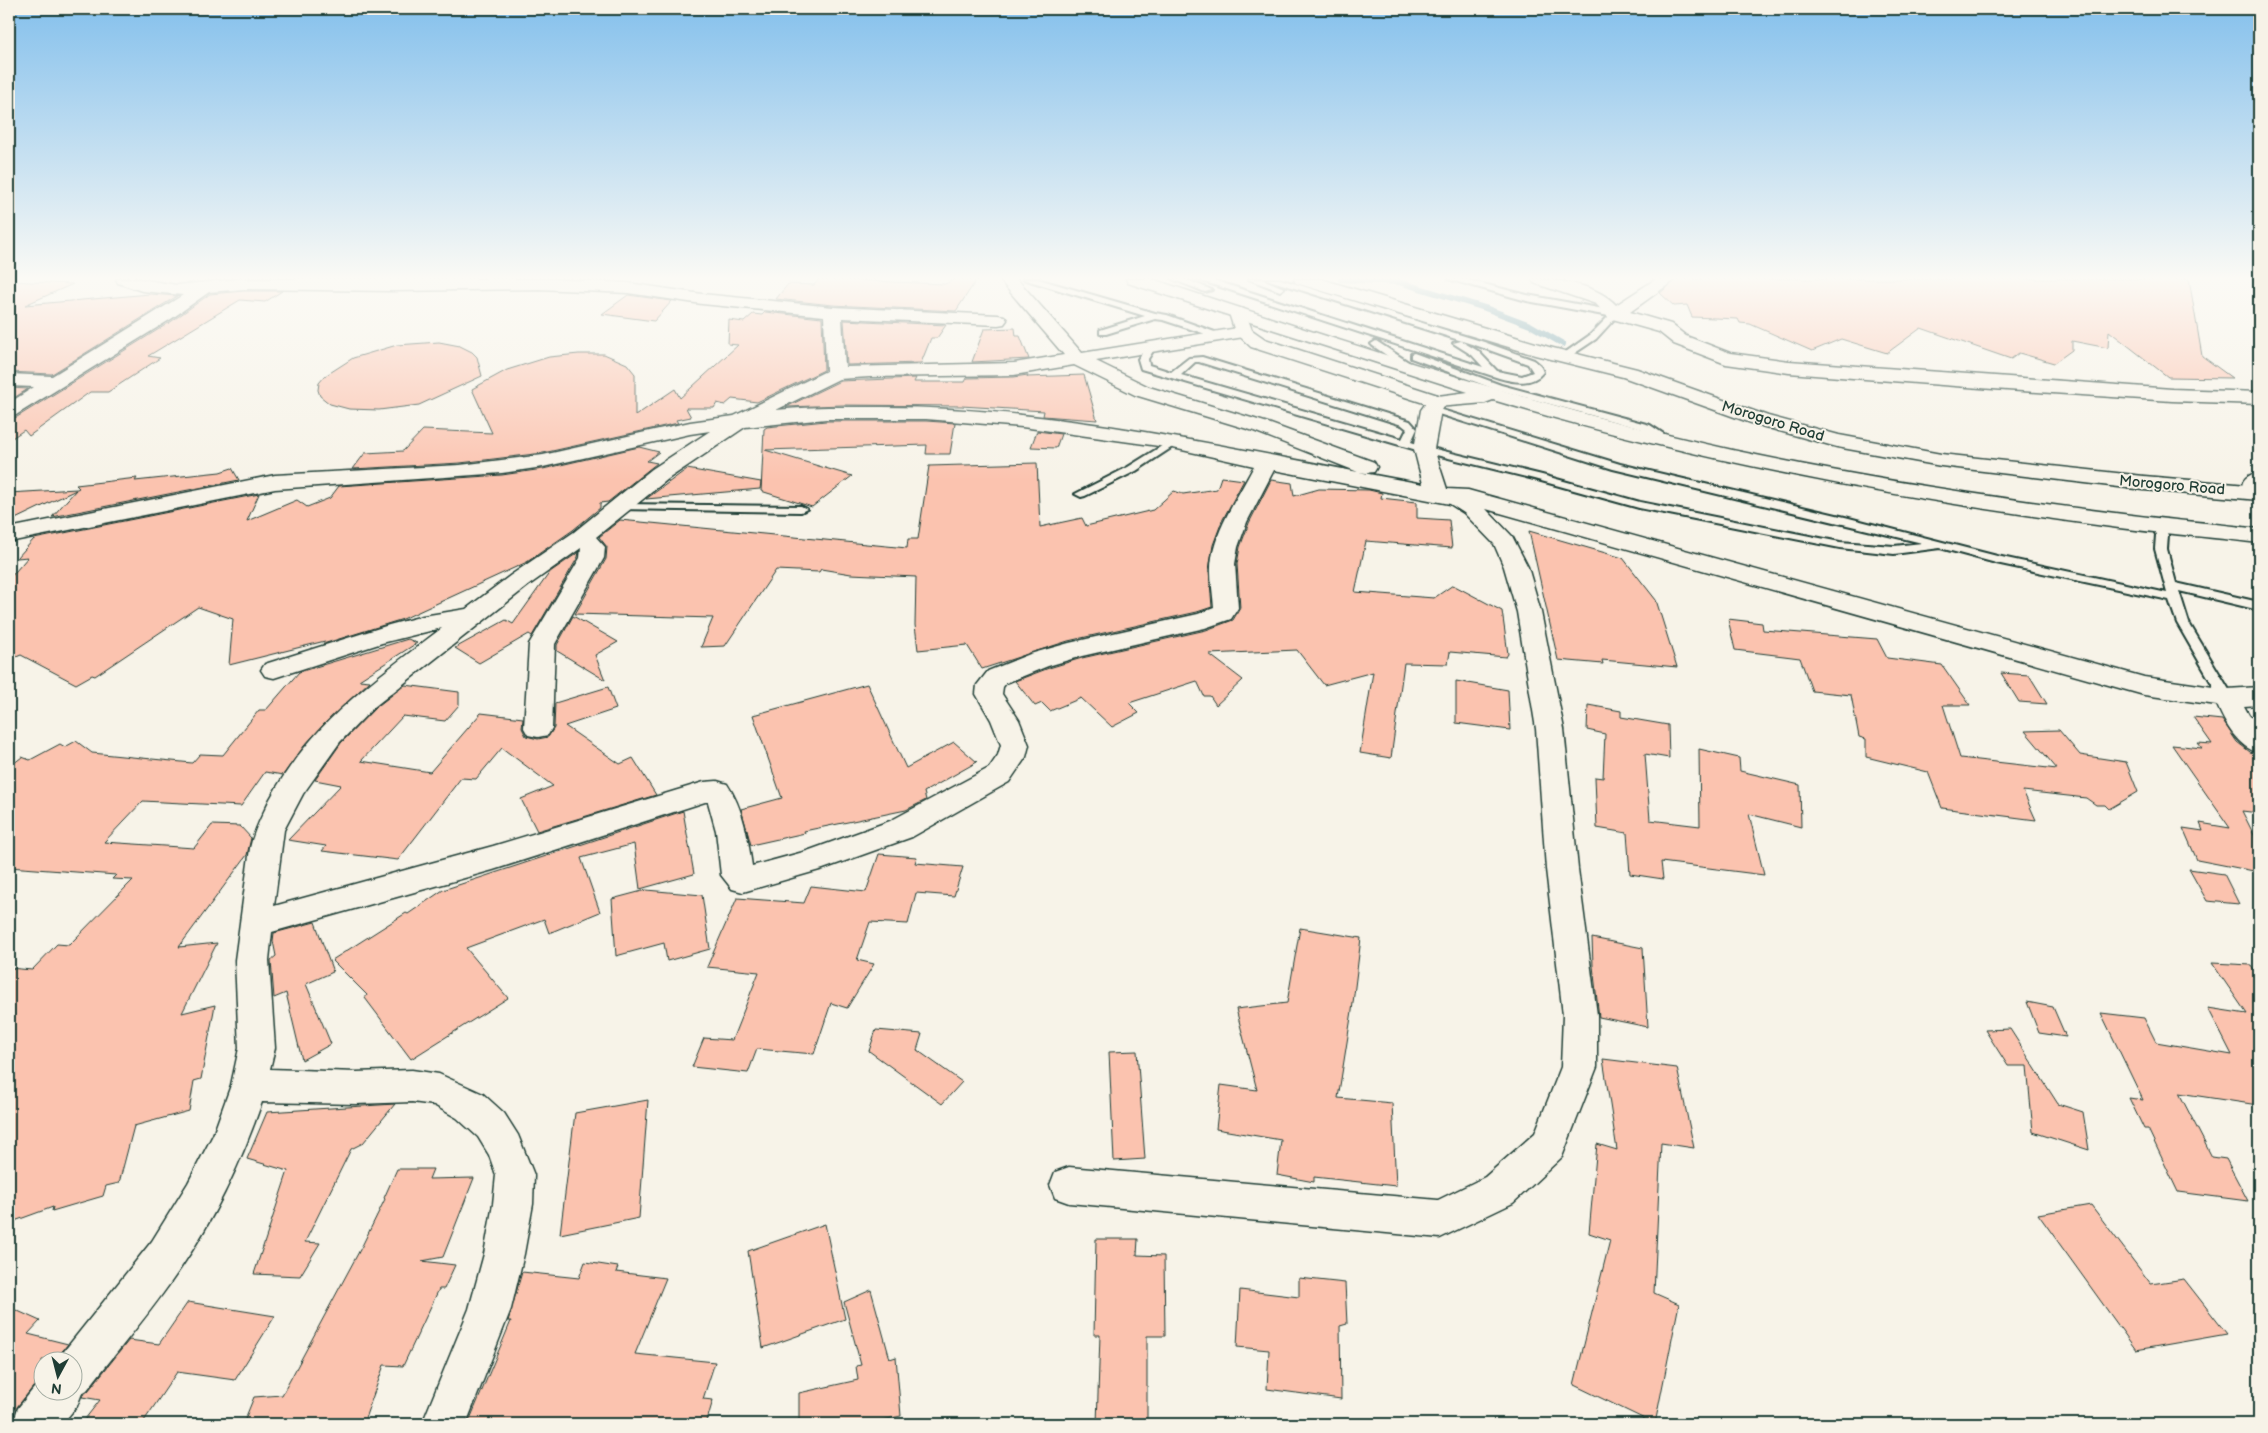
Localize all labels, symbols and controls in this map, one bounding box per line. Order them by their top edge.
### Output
street label: Morogoro Road [1719,397,1826,446]
street label: Morogoro Road [2118,471,2226,500]
north arrow [32,1350,82,1400]
text: N [50,1379,63,1397]

